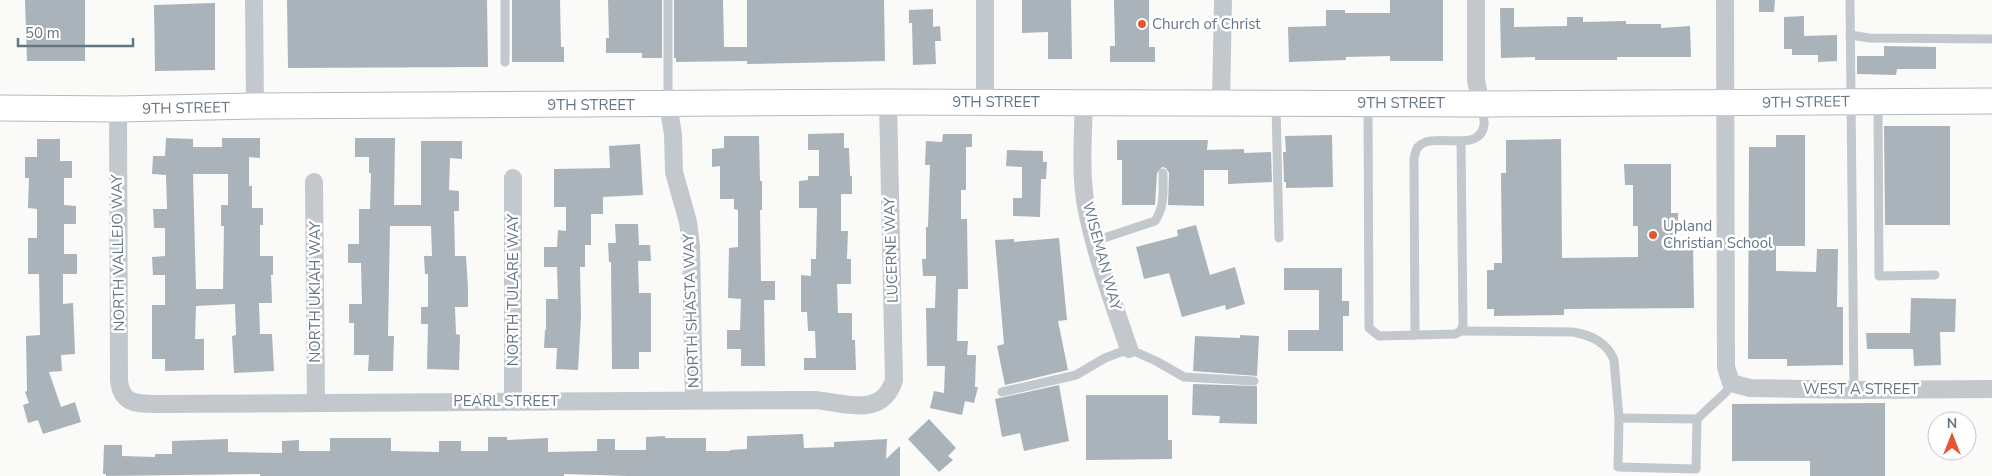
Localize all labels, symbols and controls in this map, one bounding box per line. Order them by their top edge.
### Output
place label: Church of Christ [1152,14,1261,34]
scale bar [18,15,132,47]
marker: Church of Christ [1136,18,1148,30]
text: 50 m [25,23,60,43]
street label: 9TH STREET [1762,91,1850,113]
street label: 9TH STREET [952,92,1040,112]
street label: 9TH STREET [1357,93,1445,113]
street label: 9TH STREET [547,95,635,115]
street label: 9TH STREET [142,97,230,119]
street label: NORTH VALLEJO WAY [107,173,129,332]
street label: LUCERNE WAY [879,196,903,303]
street label: WISEMAN WAY [1078,199,1126,314]
street label: NORTH TULARE WAY [503,213,523,366]
place label: Upland Christian School [1663,216,1773,253]
street label: NORTH UKIAH WAY [305,220,325,363]
marker: Upland Christian School [1647,229,1659,241]
street label: NORTH SHASTA WAY [678,232,704,388]
street label: WEST A STREET [1803,379,1919,399]
street label: PEARL STREET [453,391,559,411]
north arrow [1927,411,1977,461]
text: N [1947,414,1957,433]

